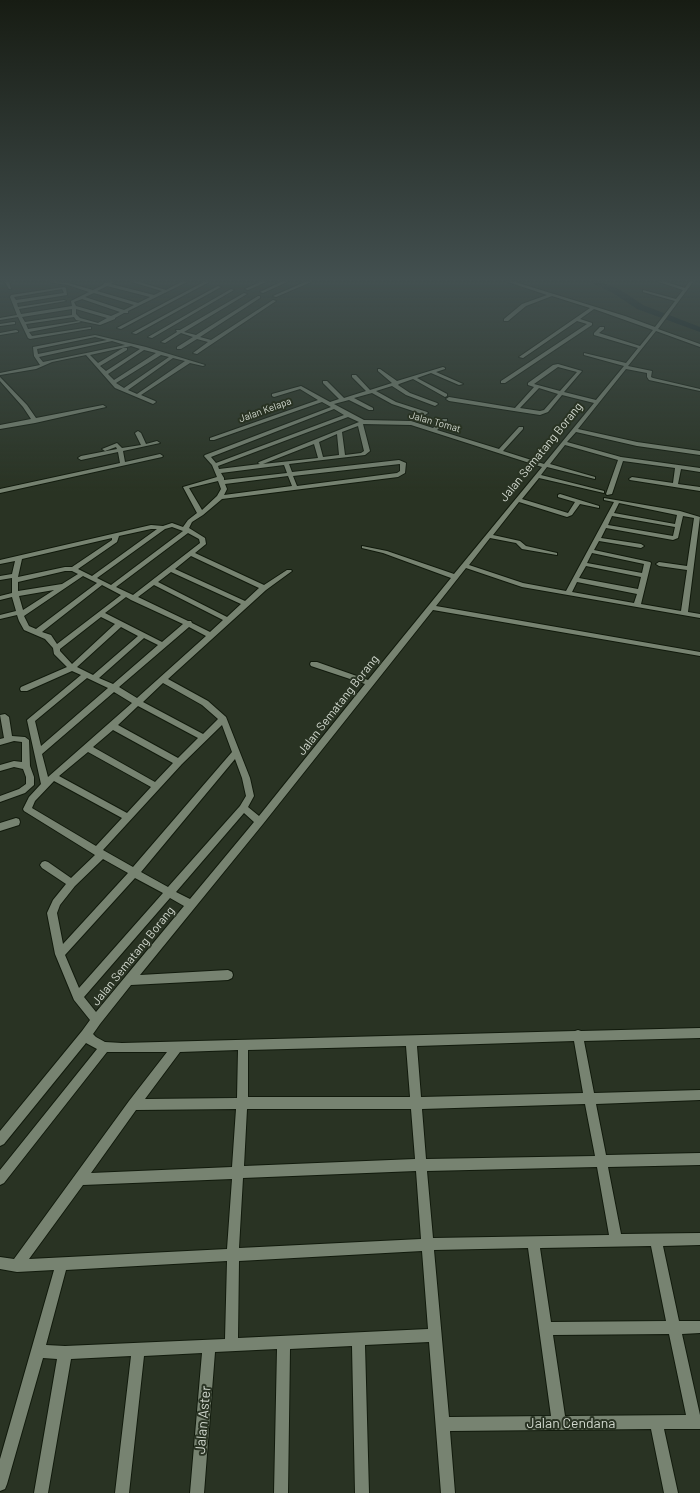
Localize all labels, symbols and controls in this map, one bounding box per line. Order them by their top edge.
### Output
street label: Jalan Kelapa [237,395,293,425]
street label: Jalan Sematang Borang [497,400,585,504]
street label: Jalan Tomat [408,409,462,435]
street label: Jalan Sematang Borang [294,652,382,758]
street label: Jalan Sematang Borang [89,904,177,1008]
street label: Jalan Aster [192,1385,214,1455]
street label: Jalan Cendana [527,1415,615,1431]

